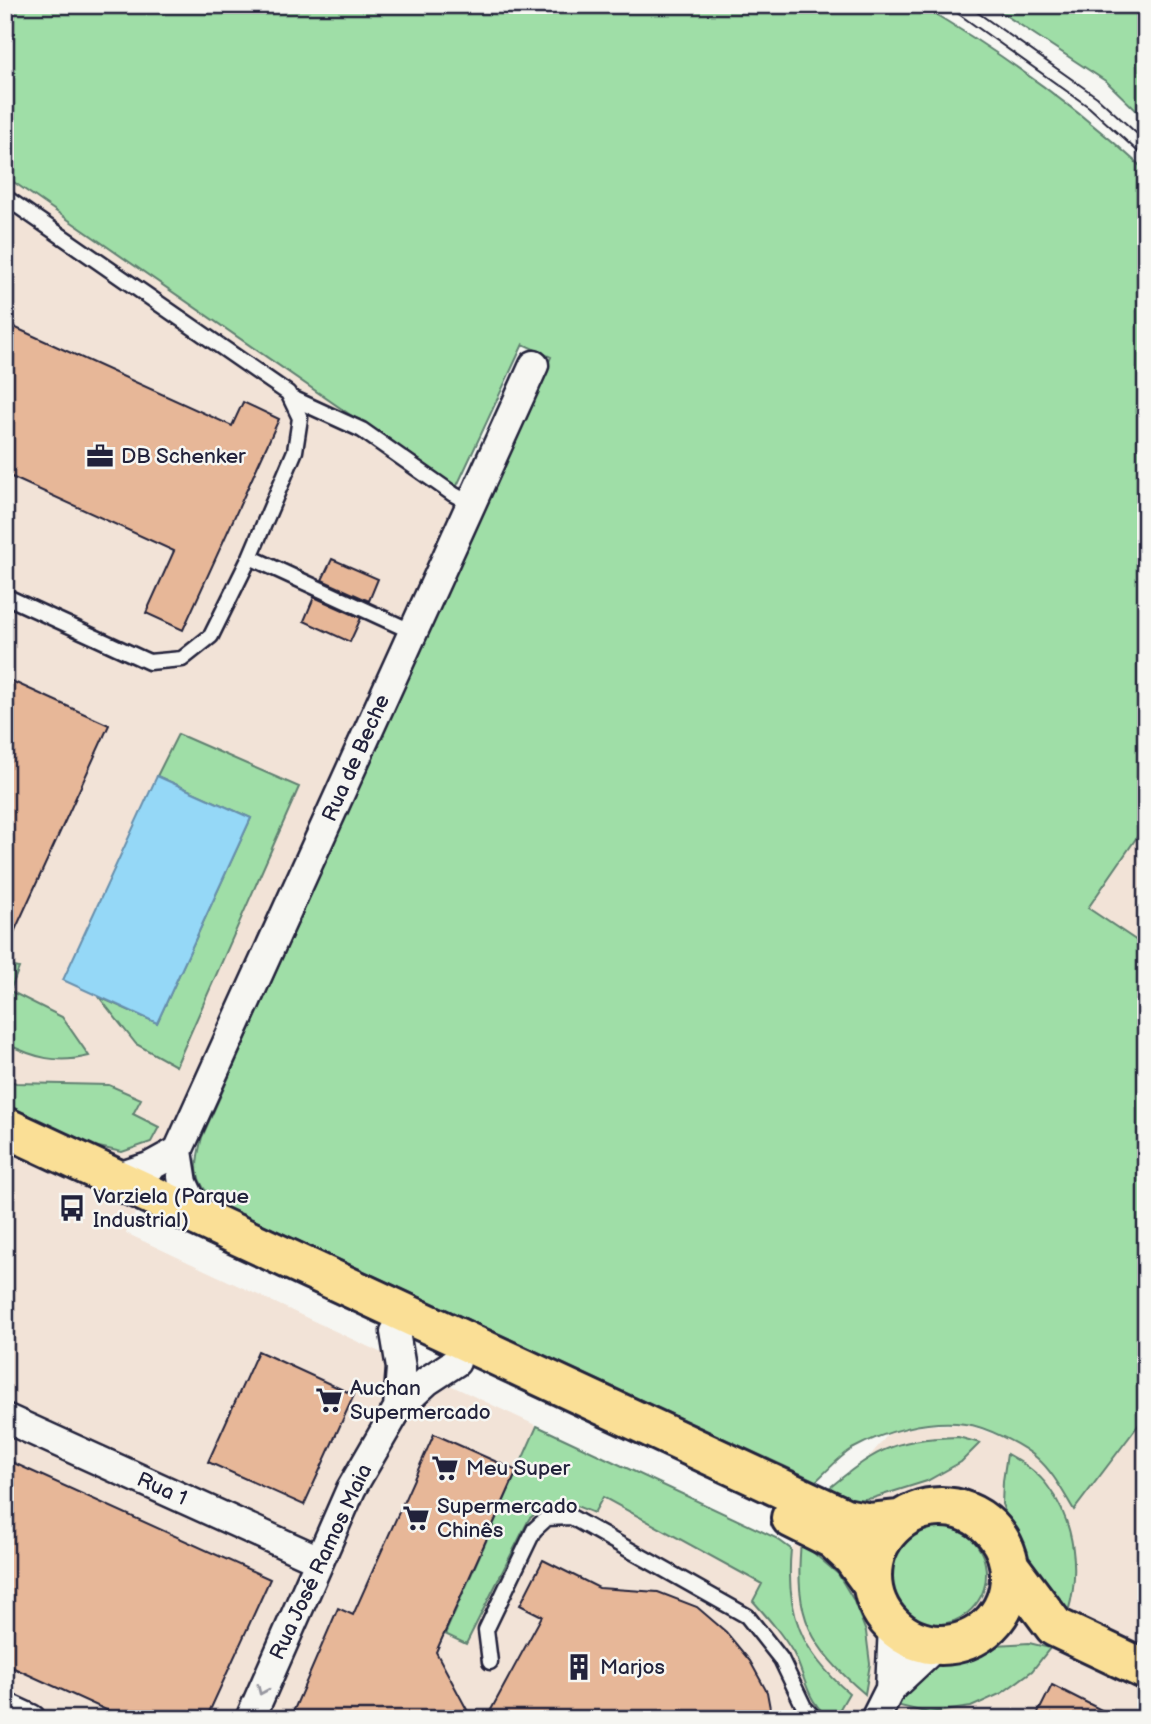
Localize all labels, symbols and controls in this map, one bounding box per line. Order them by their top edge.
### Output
office icon: DB Schenker [85,441,115,471]
place label: DB Schenker [121,444,246,469]
street label: Rua de Beche [317,691,395,825]
place label: Varziela (Parque Industrial) [93,1184,249,1233]
bus stop icon: Varziela (Parque Industrial) [57,1193,87,1223]
place label: Auchan Supermercado [350,1376,491,1425]
supermarket icon: Auchan Supermercado [314,1385,344,1415]
supermarket icon: Meu Super [430,1453,460,1483]
place label: Meu Super [466,1456,571,1481]
street label: Rua José Ramos Maia [265,1460,377,1664]
street label: Rua 1 [133,1467,191,1511]
place label: Supermercado Chinês [437,1494,578,1543]
supermarket icon: Supermercado Chinês [401,1503,431,1533]
building icon: Marjos [564,1652,594,1682]
place label: Marjos [600,1655,665,1680]
one-way arrow [256,1683,270,1695]

